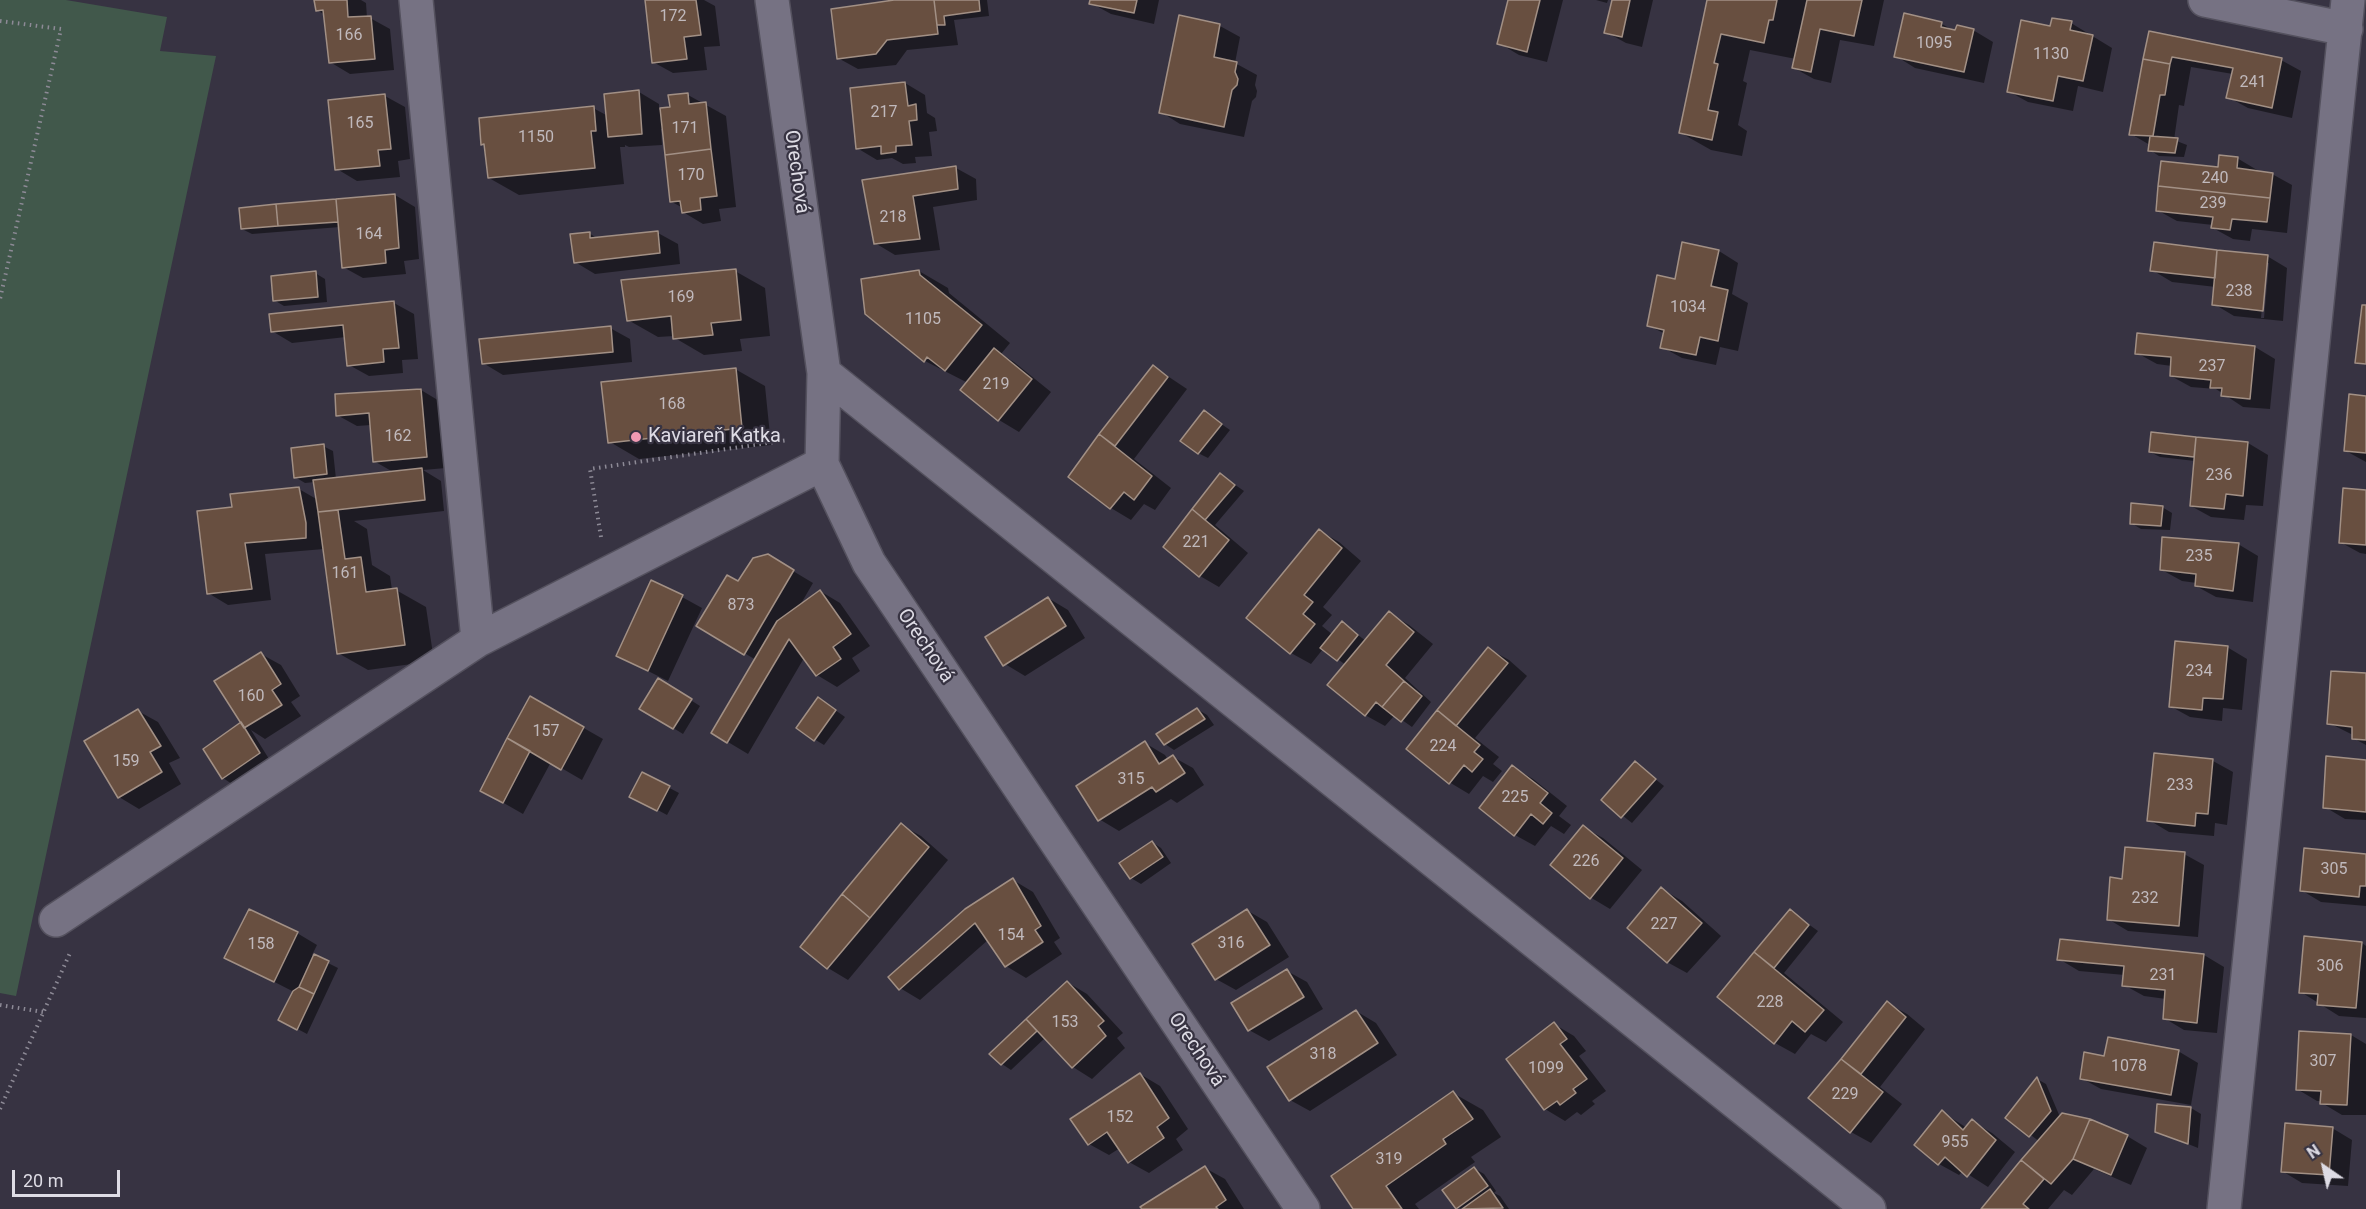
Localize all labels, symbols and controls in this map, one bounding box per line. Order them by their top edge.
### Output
house number: 172 [660,7,686,27]
house number: 166 [336,26,362,46]
house number: 1095 [1916,34,1952,54]
house number: 1130 [2033,45,2069,65]
house number: 241 [2240,73,2266,93]
house number: 217 [871,103,897,123]
house number: 165 [347,114,373,134]
house number: 171 [672,119,698,139]
house number: 1150 [518,128,554,148]
street label: Orechová [778,129,814,215]
house number: 170 [678,166,704,186]
house number: 240 [2202,169,2228,189]
house number: 239 [2200,194,2226,214]
house number: 218 [880,208,906,228]
house number: 164 [356,225,382,245]
house number: 238 [2226,282,2252,302]
house number: 169 [668,288,694,308]
house number: 1034 [1670,298,1706,318]
house number: 1105 [905,310,941,330]
house number: 237 [2199,357,2225,377]
house number: 219 [983,375,1009,395]
house number: 168 [659,395,685,415]
place label: Kaviareň Katka [648,425,781,449]
house number: 162 [385,427,411,447]
marker: Kaviareň Katka [629,430,643,444]
house number: 236 [2206,466,2232,486]
house number: 221 [1183,533,1209,553]
house number: 235 [2186,547,2212,567]
house number: 161 [332,564,358,584]
house number: 873 [728,596,754,616]
street label: Orechová [892,604,958,688]
house number: 234 [2186,662,2212,682]
house number: 160 [238,687,264,707]
house number: 157 [533,722,559,742]
house number: 224 [1430,737,1456,757]
house number: 159 [113,752,139,772]
house number: 315 [1118,770,1144,790]
house number: 233 [2167,776,2193,796]
house number: 225 [1502,788,1528,808]
house number: 226 [1573,852,1599,872]
house number: 305 [2321,860,2347,880]
house number: 232 [2132,889,2158,909]
house number: 227 [1651,915,1677,935]
house number: 154 [998,926,1024,946]
house number: 316 [1218,934,1244,954]
house number: 158 [248,935,274,955]
house number: 306 [2317,957,2343,977]
house number: 231 [2150,966,2176,986]
house number: 228 [1757,993,1783,1013]
street label: Orechová [1163,1008,1229,1092]
house number: 153 [1052,1013,1078,1033]
house number: 318 [1310,1045,1336,1065]
house number: 307 [2310,1052,2336,1072]
house number: 1078 [2111,1057,2147,1077]
house number: 1099 [1528,1059,1564,1079]
house number: 229 [1832,1085,1858,1105]
house number: 152 [1107,1108,1133,1128]
house number: 955 [1942,1133,1968,1153]
north arrow [2294,1137,2354,1197]
text: N [2304,1141,2324,1163]
house number: 319 [1376,1150,1402,1170]
scale bar [15,1158,123,1196]
text: 20 m [23,1170,63,1191]

